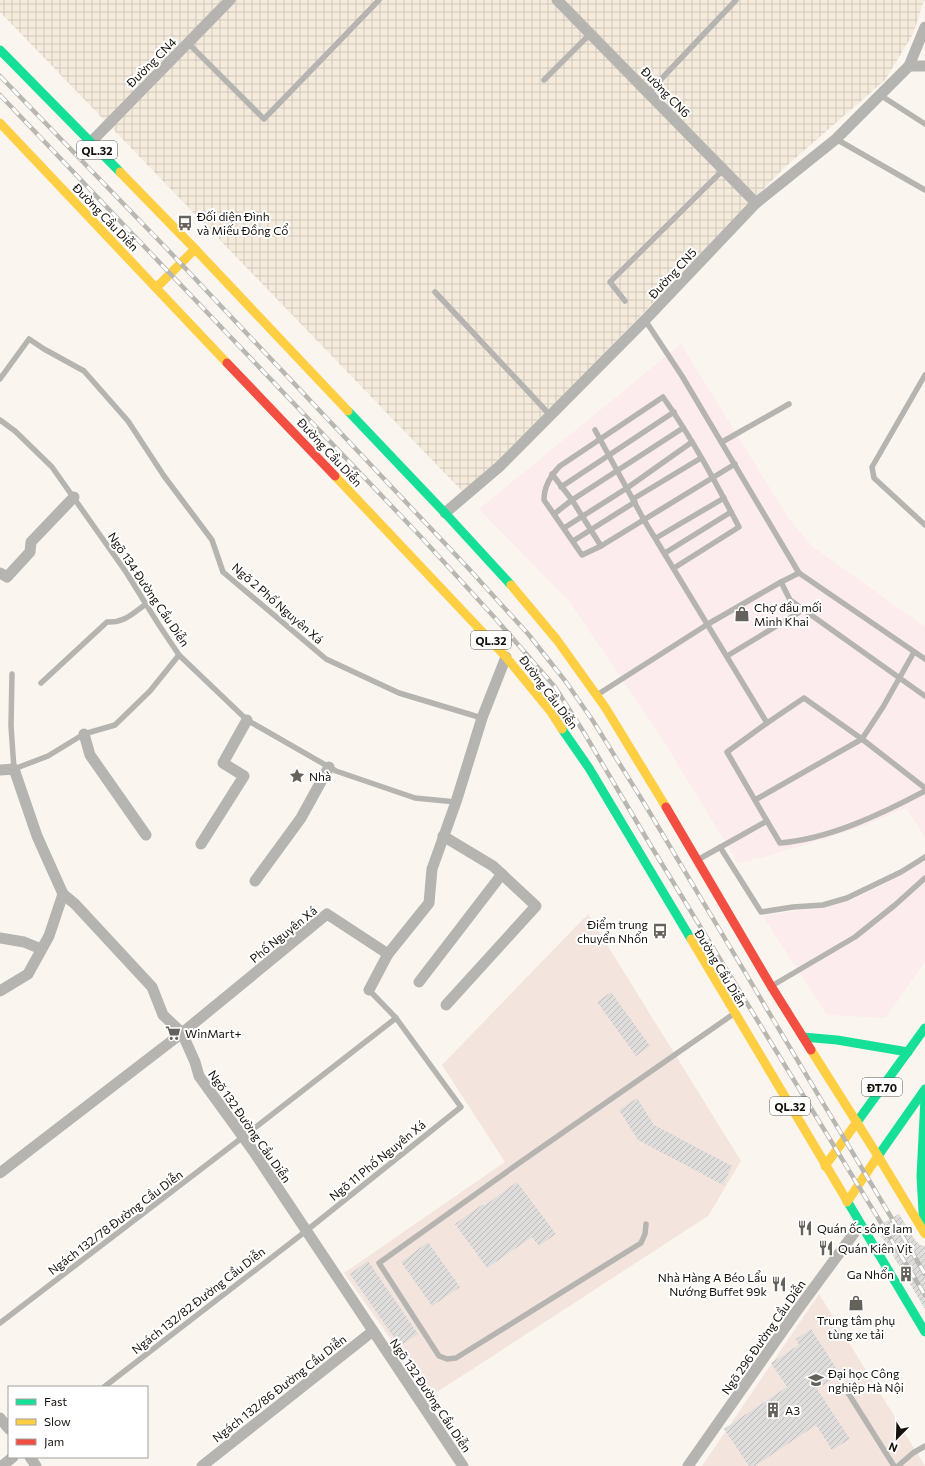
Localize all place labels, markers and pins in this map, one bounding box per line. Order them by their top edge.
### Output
place label: Đối diện Đình và Miếu Đồng Cổ [196,209,289,237]
bus stop icon: Đối diện Đình và Miếu Đồng Cổ [176,214,194,232]
place label: Chợ đầu mối Minh Khai [754,600,822,628]
shop icon: Chợ đầu mối Minh Khai [733,605,751,623]
place icon: Nhà [288,767,306,785]
place label: Nhà [309,769,331,783]
place label: Điểm trung chuyển Nhổn [577,917,648,945]
bus stop icon: Điểm trung chuyển Nhổn [651,922,669,940]
supermarket icon: WinMart+ [164,1024,182,1042]
place label: WinMart+ [185,1026,242,1040]
restaurant icon: Quán ốc sông lam [796,1219,814,1237]
place label: Quán ốc sông lam [817,1221,912,1235]
restaurant icon: Quán Kiên Vịt [817,1239,835,1257]
place label: Quán Kiên Vịt [838,1241,913,1255]
building icon: Ga Nhổn [897,1265,915,1283]
place label: Ga Nhổn [847,1267,894,1281]
place label: Nhà Hàng A Béo Lẩu Nướng Buffet 99k [658,1270,767,1298]
restaurant icon: Nhà Hàng A Béo Lẩu Nướng Buffet 99k [770,1275,788,1293]
shop icon: Trung tâm phụ tùng xe tải [847,1294,865,1312]
place label: Trung tâm phụ tùng xe tải [817,1313,895,1341]
place label: Đại học Công nghiệp Hà Nội [827,1366,904,1394]
school or university icon: Đại học Công nghiệp Hà Nội [807,1371,825,1389]
building icon: A3 [764,1401,782,1419]
place label: A3 [785,1403,800,1417]

